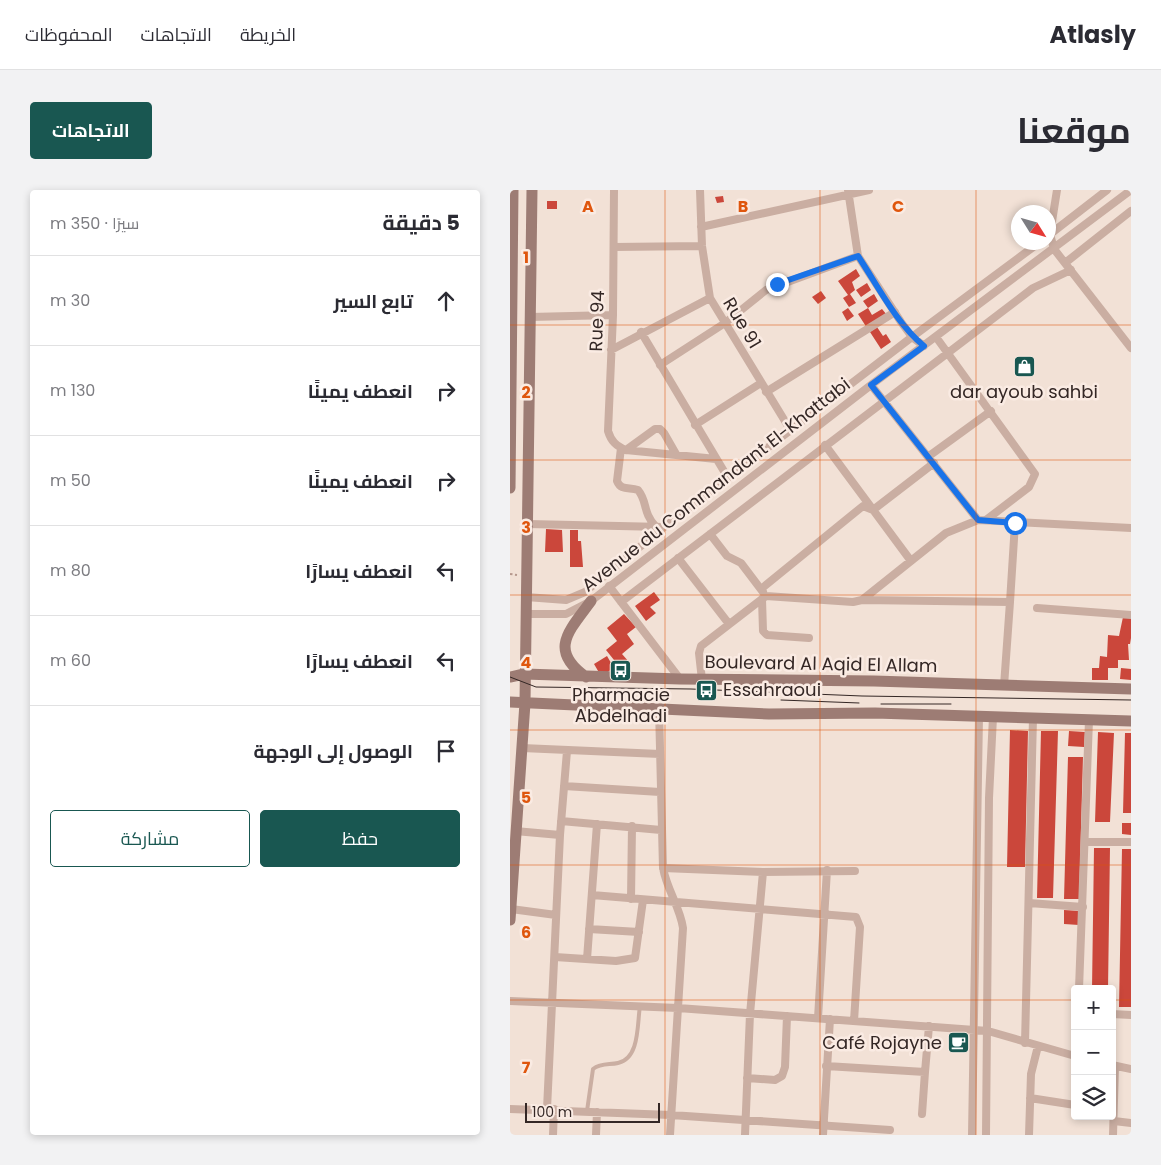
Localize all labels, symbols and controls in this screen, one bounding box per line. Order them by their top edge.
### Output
text: Atlasly [1050,18,1136,51]
text: المحفوظات [25,22,113,47]
text: الاتجاهات [141,22,212,47]
text: الخريطة [240,22,296,47]
button: الاتجاهات [30,102,152,159]
text: موقعنا [1017,106,1131,155]
text: A [582,195,594,218]
text: B [738,195,748,218]
text: C [892,195,904,218]
north arrow [1011,205,1056,250]
text: 5 دقيقة [383,208,460,237]
text: سيرًا · 350 m [50,212,139,235]
text: 1 [523,246,529,269]
route end [766,273,789,296]
icon: ahead [432,287,460,315]
text: تابع السير [333,288,413,315]
text: 30 m [50,289,90,312]
street label: Rue 94 [583,290,610,352]
street label: Rue 91 [717,293,767,353]
shop icon: dar ayoub sahbi [1012,355,1036,379]
street label: Avenue du Commandant El-Khattabi [576,372,855,597]
icon: right [432,377,460,405]
text: انعطف يمينًا [308,378,413,405]
text: 130 m [50,379,95,402]
place label: dar ayoub sahbi [950,379,1098,404]
text: 2 [521,381,531,404]
icon: right [432,467,460,495]
text: انعطف يمينًا [308,468,413,495]
text: 50 m [50,469,91,492]
route start [1004,512,1027,535]
text: 3 [521,516,531,539]
icon: left [432,557,460,585]
text: انعطف يسارًا [305,558,413,585]
text: 80 m [50,559,91,582]
icon: left [432,647,460,675]
text: انعطف يسارًا [305,648,413,675]
text: 60 m [50,649,91,672]
street label: Boulevard Al Aqid El Allam [704,649,938,678]
text: 4 [521,651,532,674]
bus stop icon: Pharmacie Abdelhadi [609,658,633,682]
place label: Essahraoui [723,677,821,702]
bus stop icon: Essahraoui [695,678,719,702]
place label: Pharmacie Abdelhadi [572,682,670,728]
icon: arrive [432,737,460,765]
text: الوصول إلى الوجهة [254,738,413,765]
text: 5 [521,786,531,809]
button: مشاركة [50,810,250,867]
button: حفظ [260,810,460,867]
text: 6 [521,921,531,944]
map controls [1071,985,1116,1120]
button: + [1071,985,1116,1030]
place label: Café Rojayne [822,1030,942,1055]
button: − [1071,1030,1116,1075]
cafe icon: Café Rojayne [946,1031,970,1055]
text: 7 [522,1056,531,1079]
button: layers [1071,1075,1116,1120]
scale bar [525,1100,660,1123]
text: 100 m [532,1102,572,1122]

